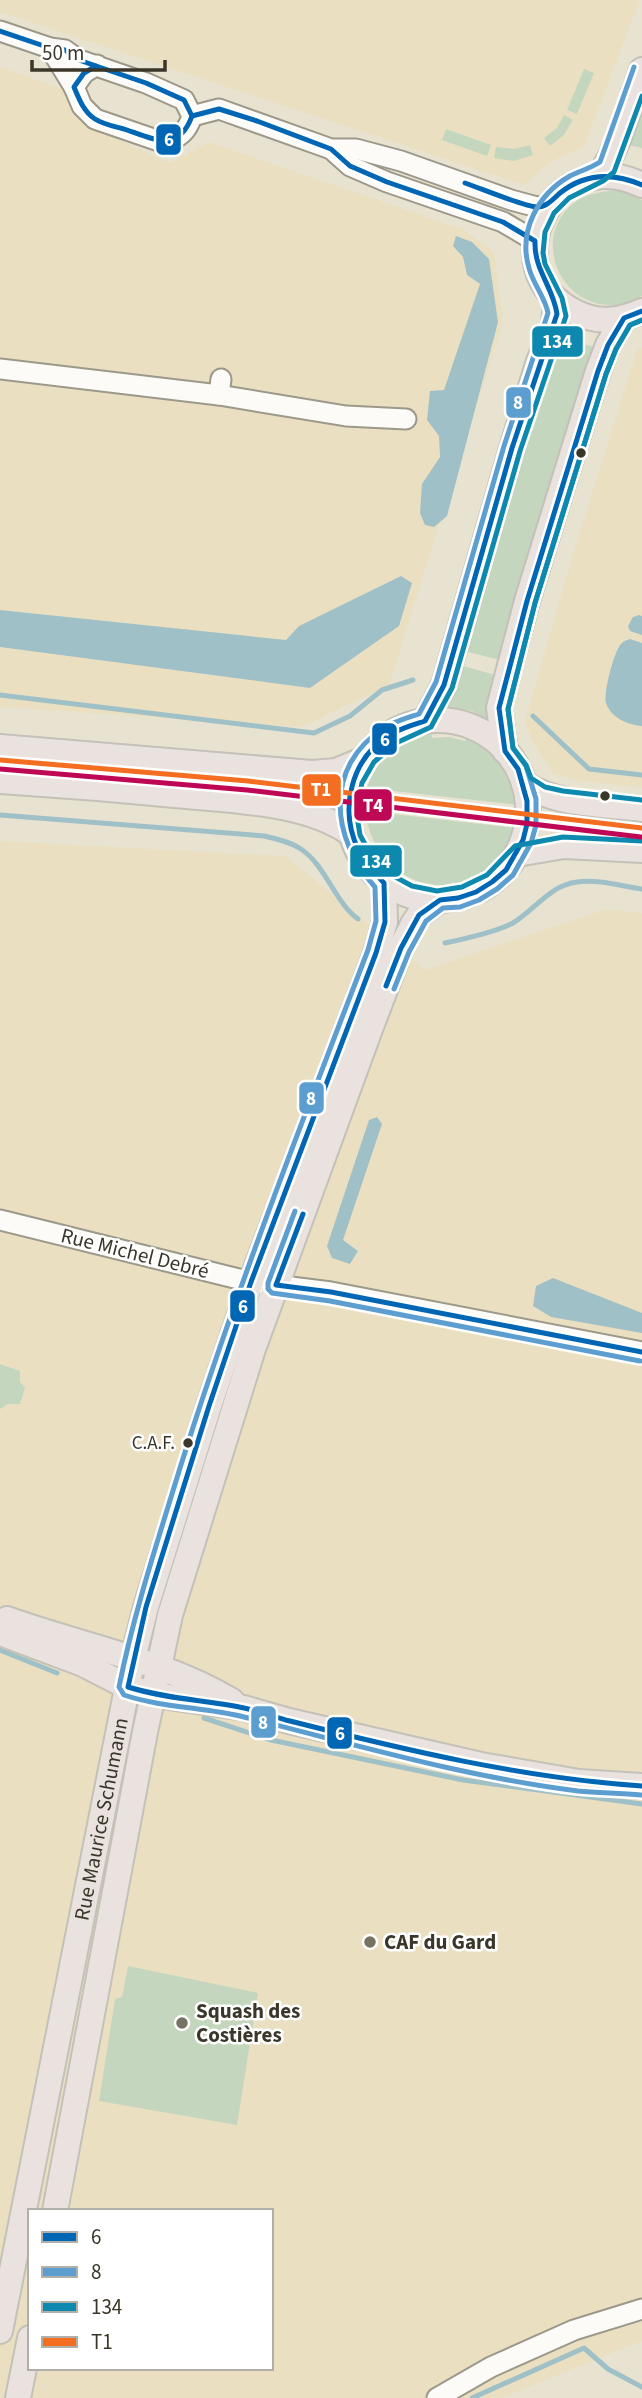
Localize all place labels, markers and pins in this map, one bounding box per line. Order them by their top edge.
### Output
unlabelled marker [574,446,588,460]
unlabelled marker [598,789,612,803]
place label: C.A.F. [132,1430,175,1457]
marker: C.A.F. [181,1436,195,1450]
place label: CAF du Gard [384,1927,496,1957]
marker: CAF du Gard [362,1934,378,1950]
place label: Squash des Costières [196,1996,300,2050]
marker: Squash des Costières [174,2015,190,2031]

